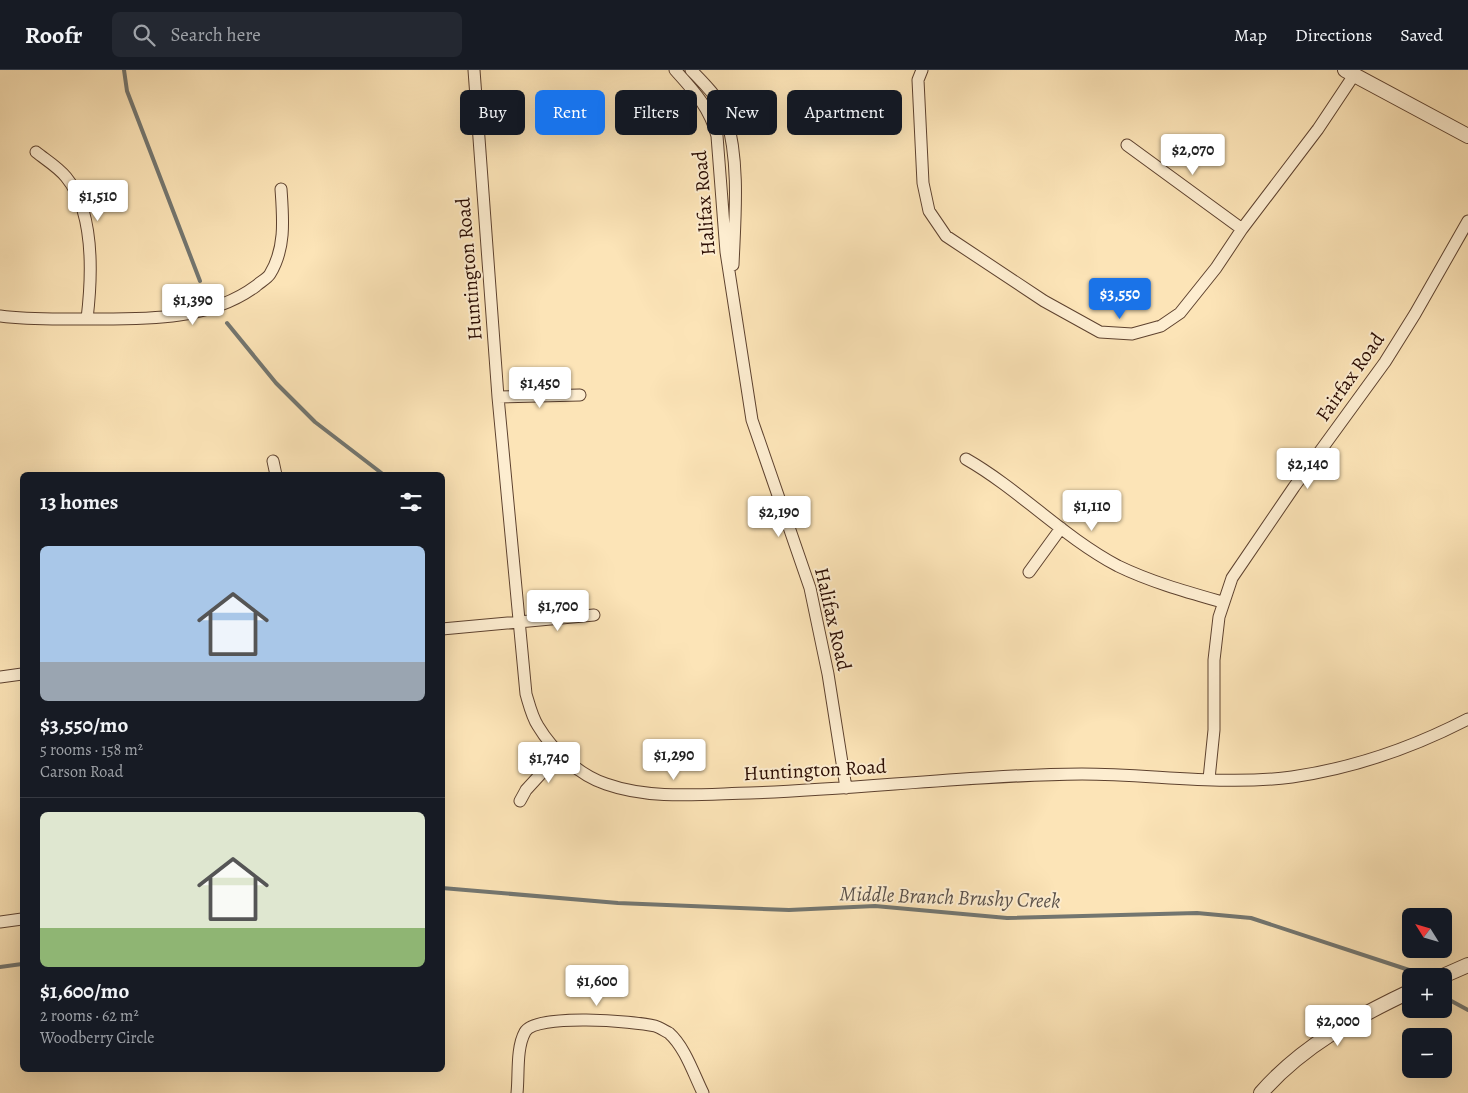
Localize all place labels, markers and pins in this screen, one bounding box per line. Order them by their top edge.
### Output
pin: $2,070 [1152,134,1234,176]
pin: $1,510 [57,180,139,222]
pin: $3,550 [1079,278,1161,320]
pin: $1,390 [152,284,234,326]
pin: $1,450 [499,366,581,409]
pin: $2,140 [1267,448,1349,490]
pin: $1,110 [1051,490,1133,532]
pin: $2,190 [738,496,820,538]
pin: $1,700 [517,590,599,632]
pin: $1,290 [633,738,715,781]
pin: $1,740 [508,742,590,784]
pin: $1,600 [556,964,638,1007]
pin: $2,000 [1297,1004,1379,1047]

